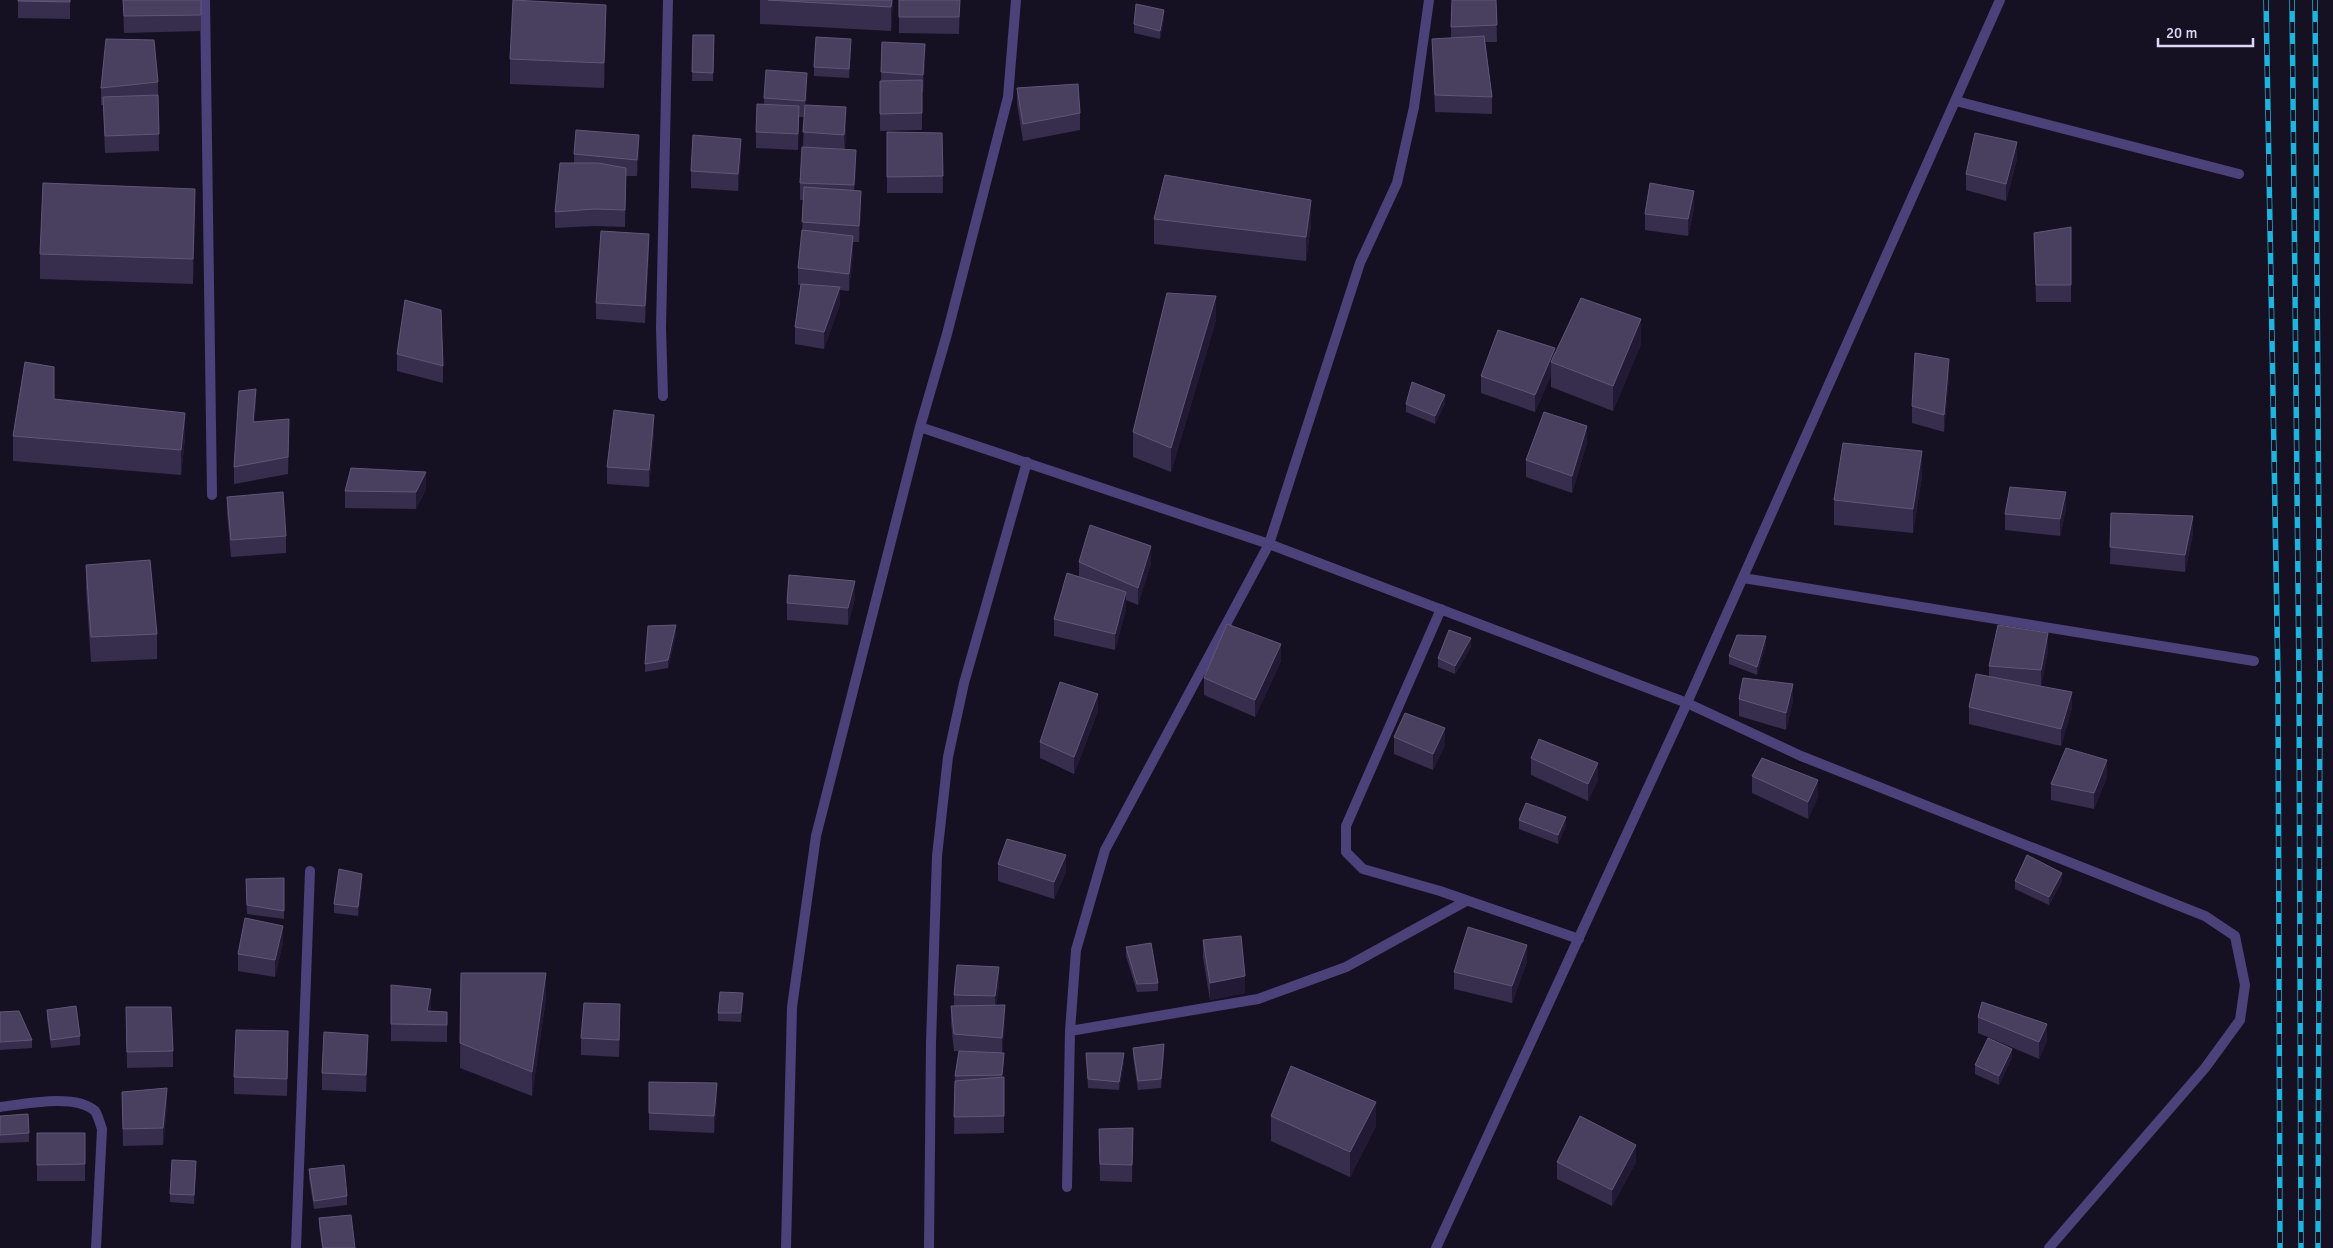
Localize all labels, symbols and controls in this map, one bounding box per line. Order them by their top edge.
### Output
scale bar [2158,15,2253,47]
text: 20 m [2166,24,2197,42]

